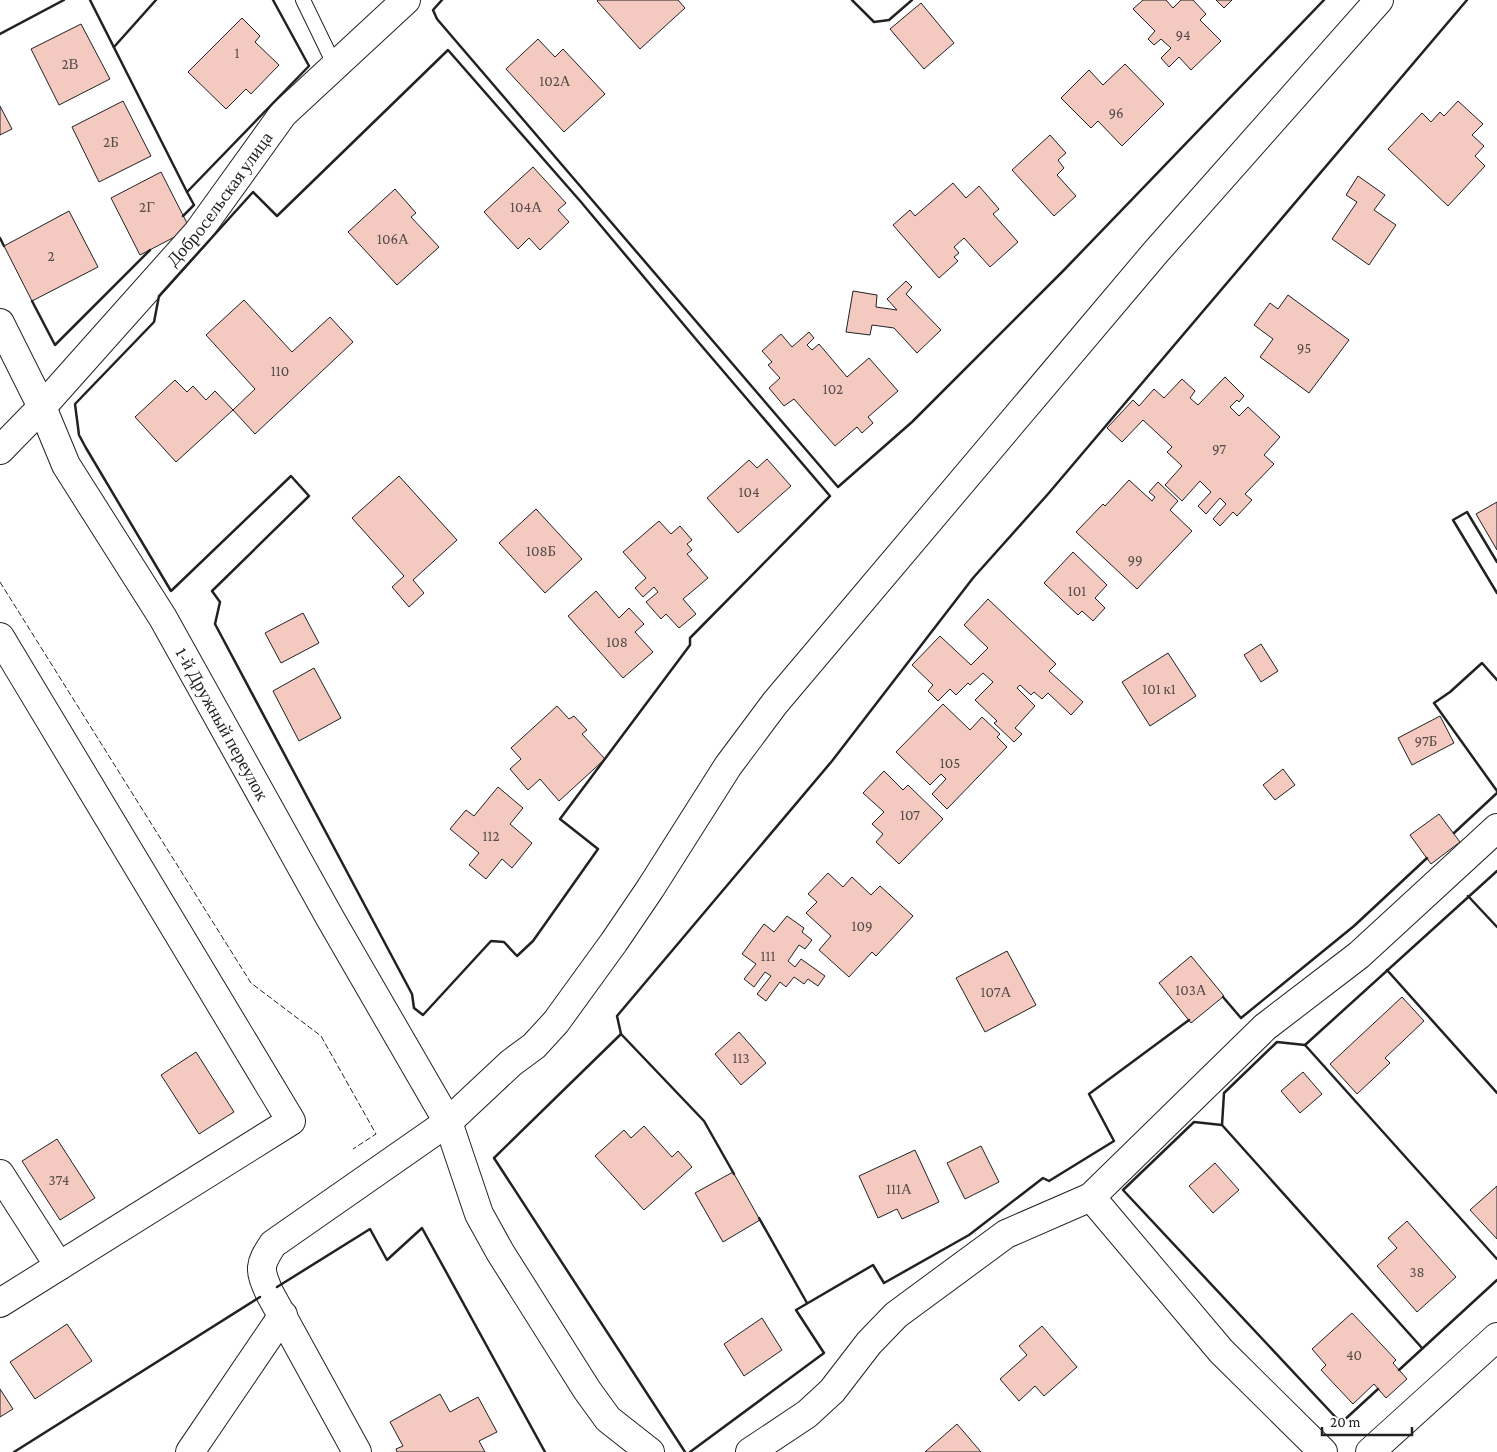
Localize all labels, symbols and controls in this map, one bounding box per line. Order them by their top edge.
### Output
house number: 94 [1175,27,1191,43]
house number: 1 [235,45,240,61]
house number: 2В [61,56,79,72]
house number: 102А [539,73,571,89]
house number: 96 [1108,105,1124,121]
street label: Добросельская улица [163,128,277,270]
house number: 2Б [103,134,119,150]
house number: 2Г [139,199,155,215]
house number: 104А [510,199,542,215]
house number: 106А [377,231,409,247]
house number: 2 [47,248,55,264]
house number: 95 [1297,340,1311,356]
house number: 110 [271,363,289,379]
house number: 102 [823,381,843,397]
house number: 97 [1212,441,1226,457]
house number: 104 [738,484,760,500]
house number: 108Б [526,543,556,559]
house number: 99 [1127,552,1143,568]
house number: 101 [1068,583,1086,599]
house number: 108 [606,634,628,650]
street label: 1-й Дружный переулок [171,644,273,804]
house number: 101 к1 [1142,681,1176,697]
house number: 97Б [1415,733,1437,749]
house number: 105 [940,755,960,771]
house number: 107 [900,807,920,823]
house number: 112 [482,828,500,844]
house number: 109 [851,918,873,934]
house number: 111 [761,948,775,964]
house number: 103А [1175,982,1207,998]
house number: 107А [981,984,1012,1000]
house number: 113 [732,1050,750,1066]
house number: 374 [48,1172,70,1188]
house number: 111А [886,1181,912,1197]
house number: 38 [1409,1264,1425,1280]
house number: 40 [1346,1347,1362,1363]
scale bar [1322,1404,1412,1436]
text: 20 m [1330,1414,1361,1430]

